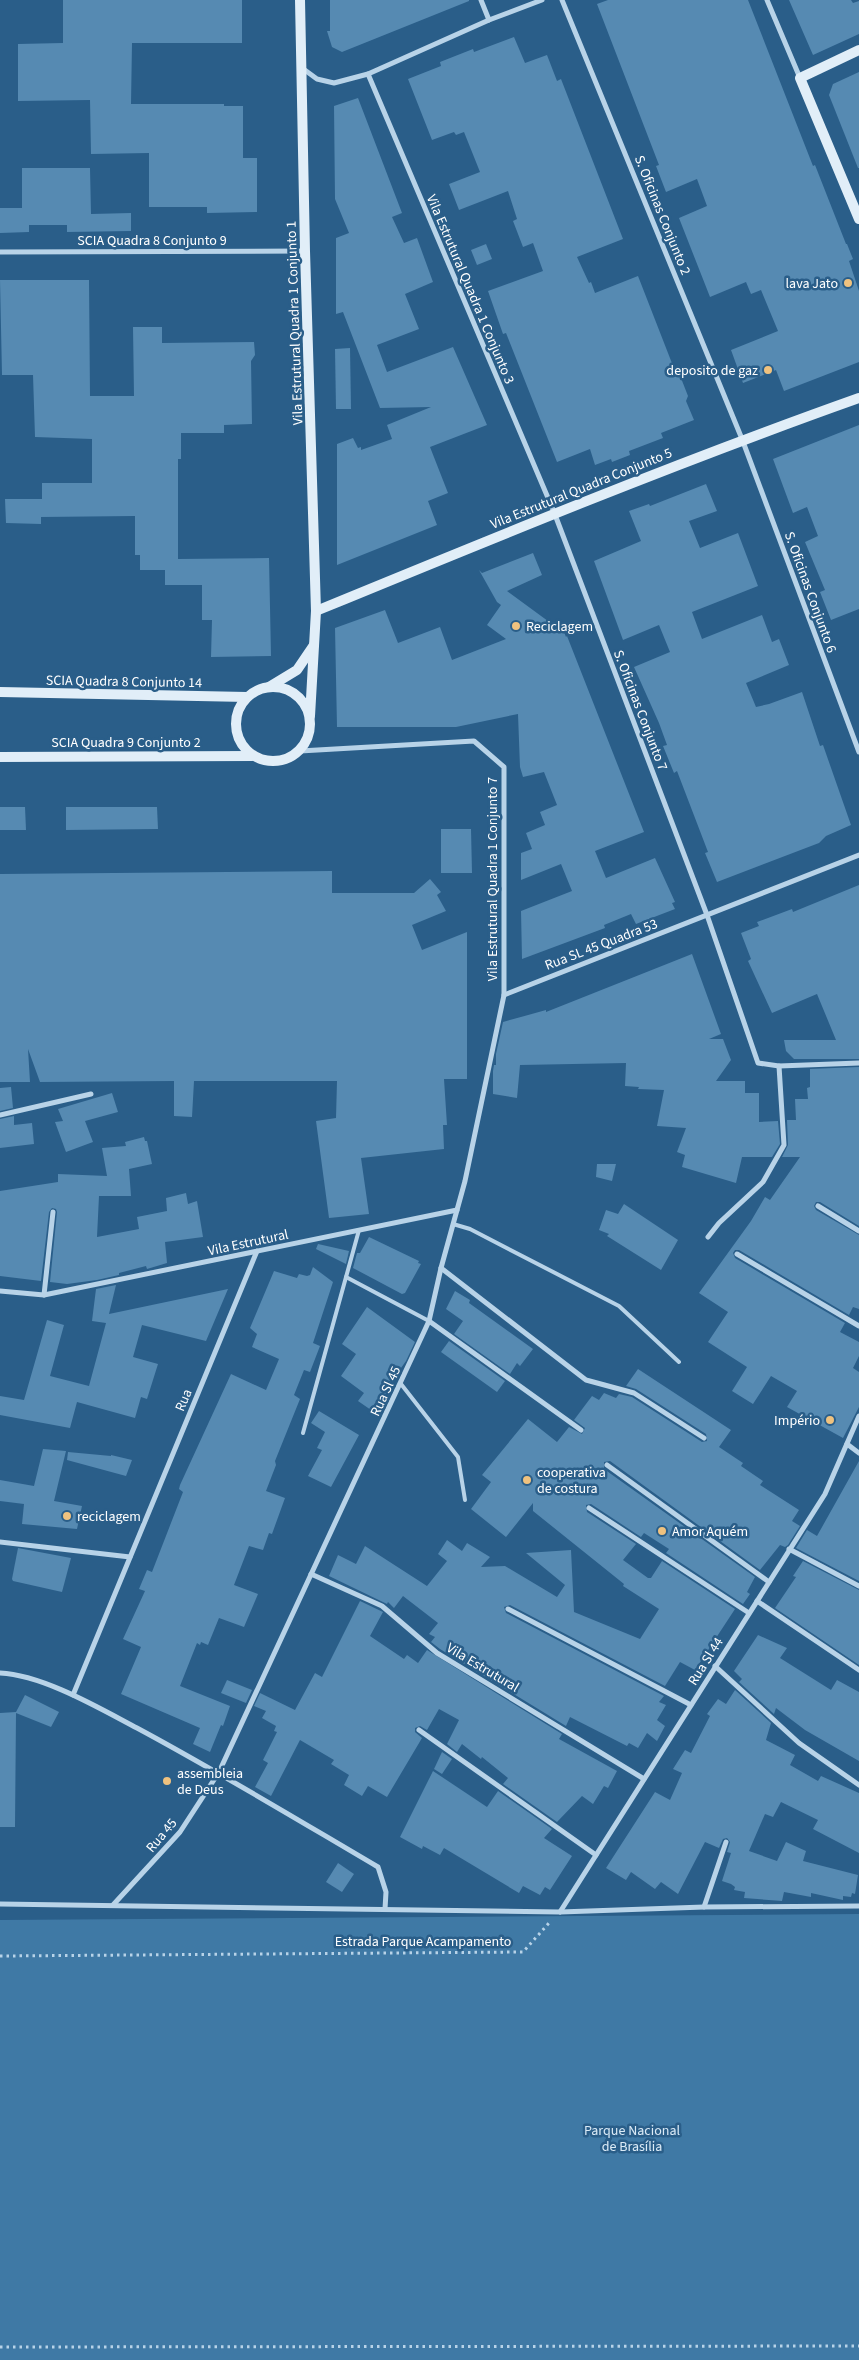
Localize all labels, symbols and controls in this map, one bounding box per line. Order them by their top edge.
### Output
street label: S. Oficinas Conjunto 2 [629,152,695,278]
street label: Vila Estrutural Quadra 1 Conjunto 3 [421,191,519,387]
street label: Vila Estrutural Quadra 1 Conjunto 1 [281,220,309,425]
street label: SCIA Quadra 8 Conjunto 9 [77,231,227,251]
place label: lava Jato [786,274,838,294]
marker: lava Jato [842,277,854,289]
place label: deposito de gaz [666,361,758,381]
marker: deposito de gaz [762,364,774,376]
street label: Vila Estrutural Quadra Conjunto 5 [487,443,675,535]
street label: S. Oficinas Conjunto 6 [779,529,841,656]
place label: Reciclagem [526,617,593,637]
marker: Reciclagem [510,620,522,632]
street label: S. Oficinas Conjunto 7 [608,647,672,774]
street label: SCIA Quadra 8 Conjunto 14 [46,671,202,693]
street label: SCIA Quadra 9 Conjunto 2 [51,733,201,753]
street label: Vila Estrutural Quadra 1 Conjunto 7 [483,777,503,981]
street label: Rua SL 45 Quadra 53 [542,914,661,976]
street label: Vila Estrutural [206,1225,291,1261]
street label: Rua Sl 45 [366,1363,406,1420]
street label: Rua [170,1386,198,1415]
place label: Império [774,1411,820,1431]
marker: Império [824,1414,836,1426]
place label: cooperativa de costura [537,1463,606,1499]
marker: cooperativa de costura [521,1474,533,1486]
place label: reciclagem [77,1507,141,1527]
marker: reciclagem [61,1510,73,1522]
place label: Amor Aquém [672,1522,748,1542]
marker: Amor Aquém [656,1525,668,1537]
street label: Rua Sl 44 [683,1634,728,1689]
street label: Vila Estrutural [442,1638,523,1698]
place label: assembleia de Deus [177,1764,243,1800]
marker: assembleia de Deus [161,1775,173,1787]
street label: Rua 45 [141,1814,182,1857]
street label: Estrada Parque Acampamento [335,1932,511,1952]
park label: Parque Nacional de Brasília [584,2121,680,2157]

